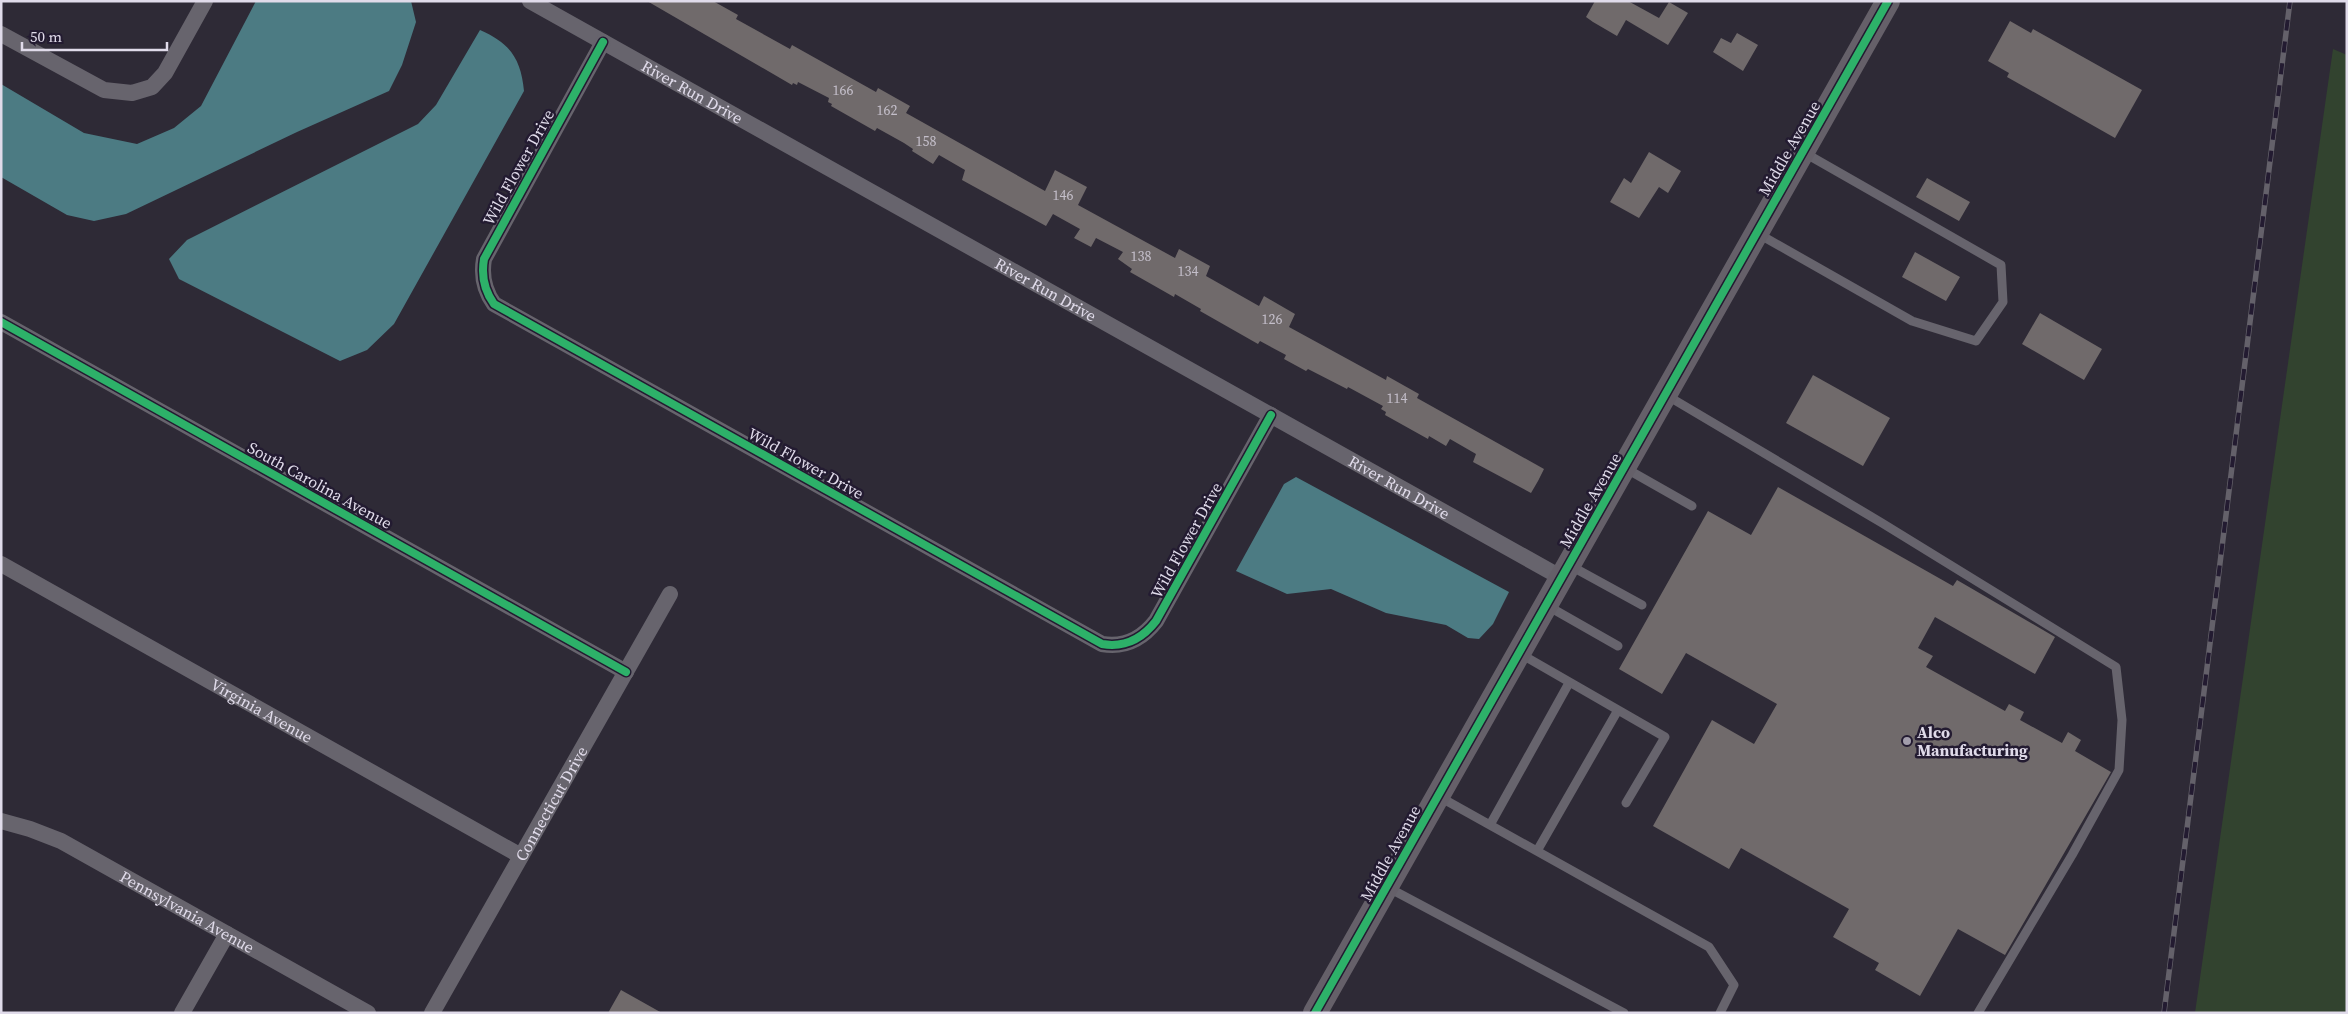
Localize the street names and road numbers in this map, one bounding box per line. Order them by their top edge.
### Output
street label: River Run Drive [638,55,747,129]
street label: Middle Avenue [1753,96,1825,200]
street label: Wild Flower Drive [477,105,559,229]
street label: River Run Drive [991,252,1101,327]
street label: Wild Flower Drive [744,422,868,504]
street label: South Carolina Avenue [244,436,396,534]
street label: Middle Avenue [1554,448,1626,552]
street label: River Run Drive [1345,450,1454,524]
street label: Wild Flower Drive [1145,478,1227,602]
street label: Virginia Avenue [207,673,317,748]
street label: Connecticut Drive [510,742,592,865]
street label: Middle Avenue [1355,801,1425,905]
street label: Pennsylvania Avenue [116,865,258,958]

